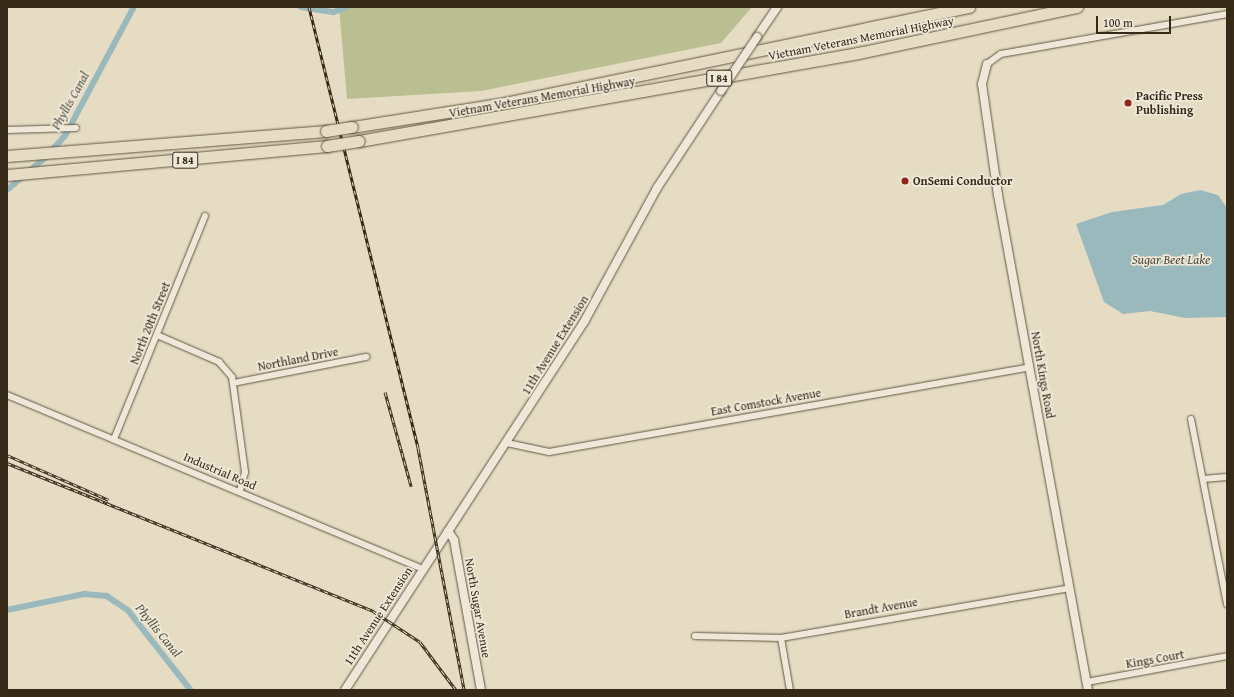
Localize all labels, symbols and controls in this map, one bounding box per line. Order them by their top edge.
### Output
scale bar [1098,8,1173,34]
street label: Vietnam Veterans Memorial Highway [767,13,955,63]
text: 100 m [1103,14,1133,31]
water label: Phyllis Canal [49,69,93,133]
road number: I 84 [706,69,732,87]
street label: Vietnam Veterans Memorial Highway [448,74,636,120]
place label: Pacific Press Publishing [1136,89,1203,117]
marker: Pacific Press Publishing [1123,98,1133,108]
road number: I 84 [172,151,198,169]
place label: OnSemi Conductor [913,174,1012,188]
marker: OnSemi Conductor [900,176,910,186]
water label: Sugar Beet Lake [1132,252,1210,268]
street label: North 20th Street [127,279,173,367]
street label: 11th Avenue Extension [519,293,591,397]
street label: North Kings Road [1028,330,1058,420]
street label: Northland Drive [257,344,339,374]
street label: East Comstock Avenue [710,385,822,419]
street label: Industrial Road [182,449,258,493]
street label: North Sugar Avenue [462,557,494,659]
street label: 11th Avenue Extension [341,564,415,668]
street label: Brandt Avenue [843,594,919,622]
water label: Phyllis Canal [132,601,184,661]
street label: Kings Court [1125,647,1185,671]

